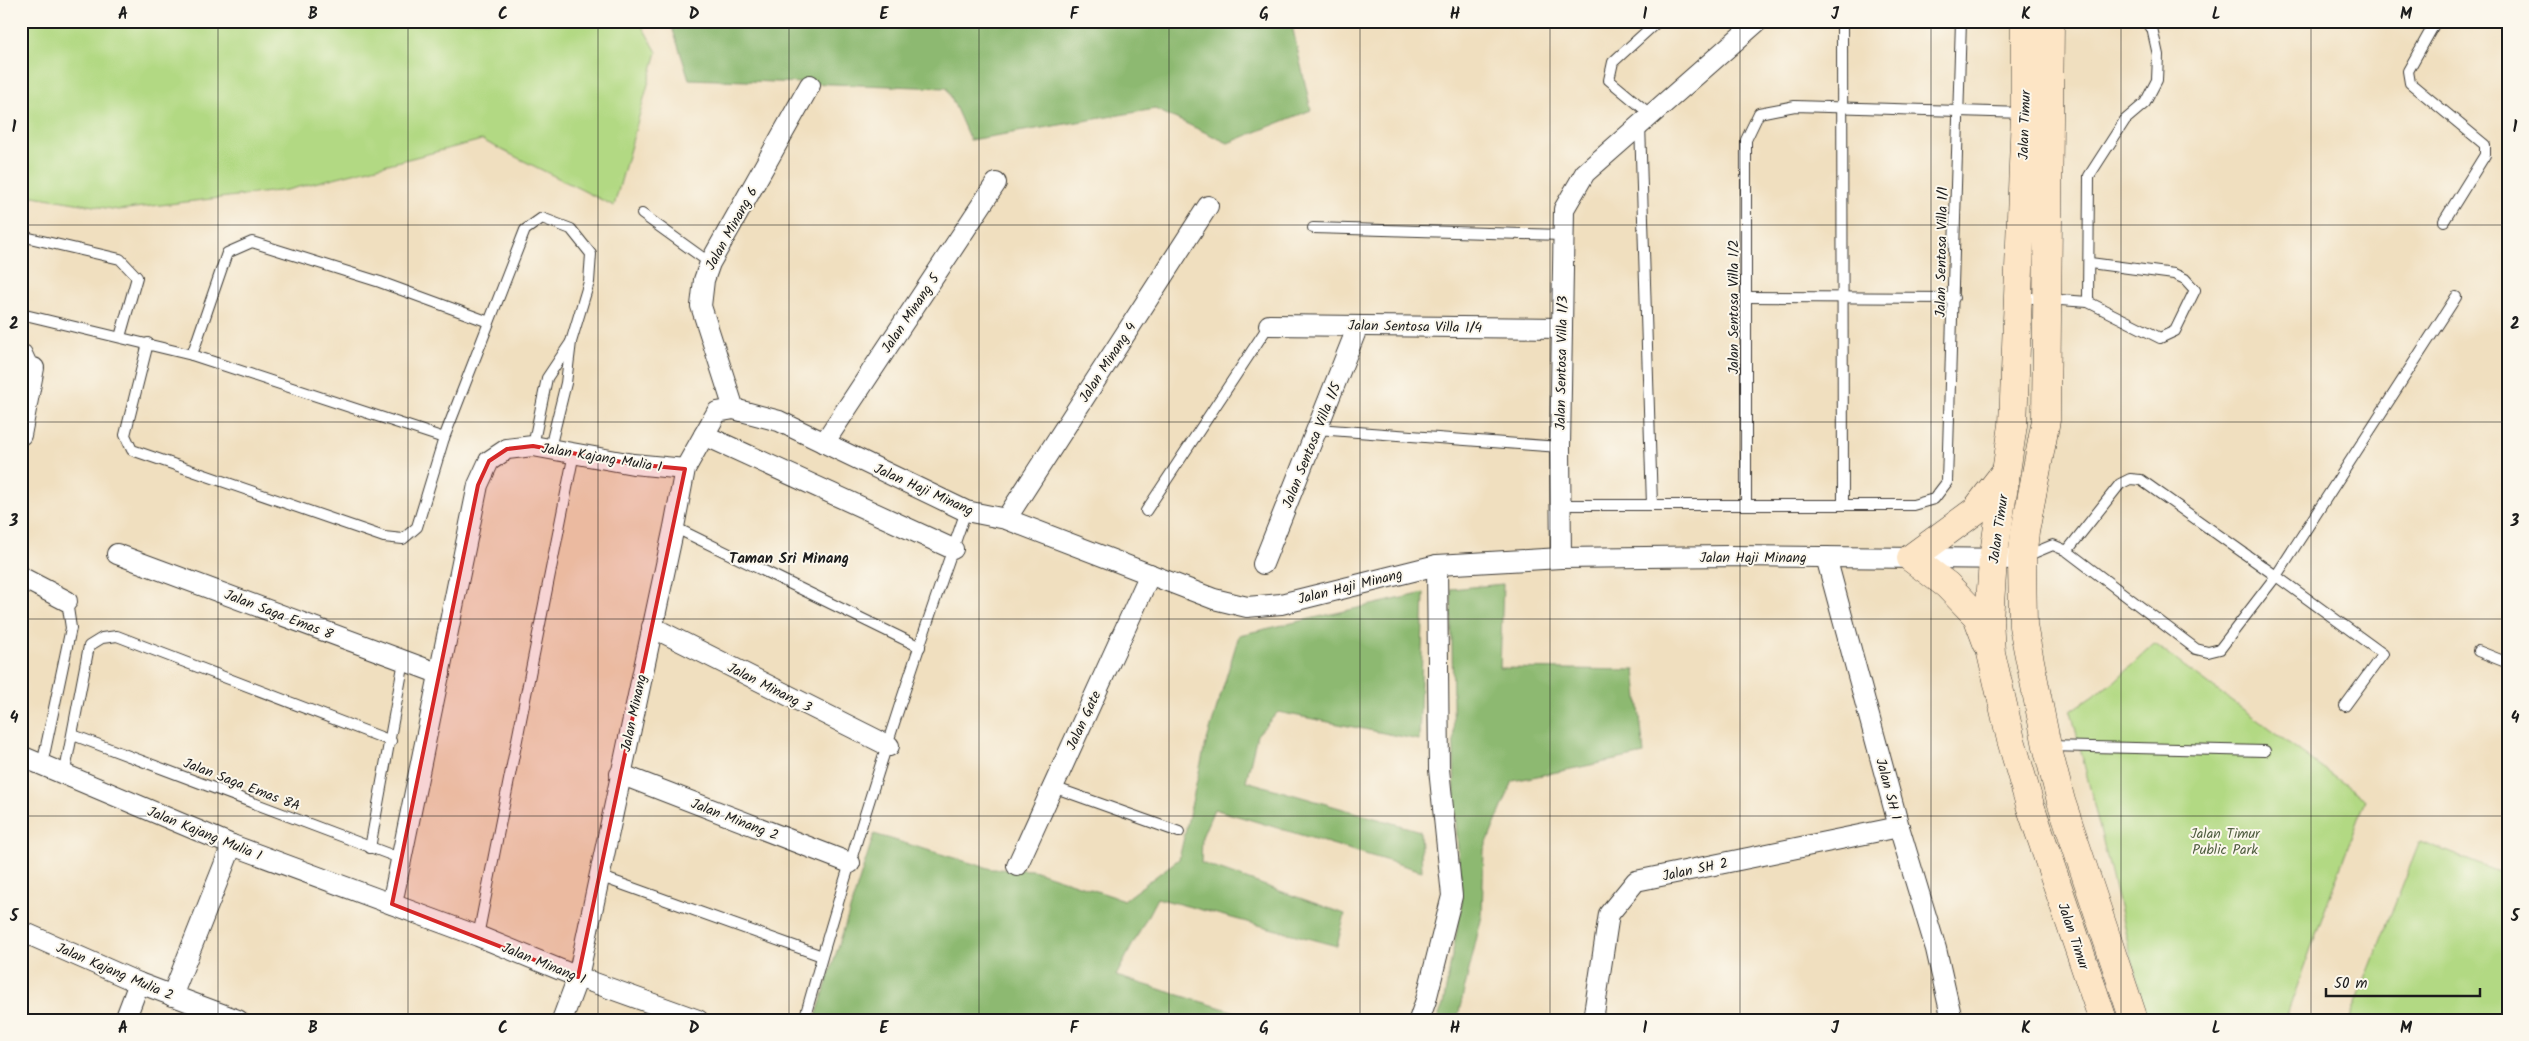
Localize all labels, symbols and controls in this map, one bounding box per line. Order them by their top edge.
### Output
text: A [118,2,128,27]
text: B [308,2,318,27]
text: C [498,2,508,27]
text: D [689,2,700,27]
text: E [880,2,890,27]
text: F [1070,2,1080,27]
text: G [1259,2,1269,27]
text: H [1450,2,1460,27]
text: I [1643,2,1648,27]
text: J [1831,2,1840,27]
text: K [2021,2,2031,27]
text: L [2212,2,2220,27]
text: M [2400,2,2413,27]
street label: Jalan Timur [2013,89,2037,160]
text: 1 [12,115,17,140]
text: 1 [2513,115,2518,140]
street label: Jalan Minang 6 [700,183,764,274]
street label: Jalan Sentosa Villa 1/1 [1930,186,1954,318]
street label: Jalan Sentosa Villa 1/2 [1723,240,1745,374]
street label: Jalan Minang 5 [876,268,946,358]
street label: Jalan Sentosa Villa 1/3 [1550,296,1574,430]
text: 2 [9,312,19,337]
text: 2 [2510,312,2520,337]
street label: Jalan Sentosa Villa 1/4 [1348,315,1483,339]
street label: Jalan Minang 4 [1074,318,1142,407]
street label: Jalan Sentosa Villa 1/5 [1277,378,1348,512]
street label: Jalan Kajang Mulia 1 [540,438,664,478]
street label: Jalan Haji Minang [870,458,977,522]
street label: Jalan Timur [1983,492,2015,565]
text: 3 [9,509,19,534]
text: 3 [2510,509,2520,534]
district label: Taman Sri Minang [729,547,849,571]
street label: Jalan Haji Minang [1699,547,1807,569]
street label: Jalan Haji Minang [1296,563,1405,611]
street label: Jalan Saga Emas 8 [221,584,337,646]
street label: Jalan Minang 3 [723,657,816,719]
street label: Jalan Minang [615,672,653,754]
street label: Jalan Gate [1061,687,1107,754]
text: 4 [10,706,19,731]
text: 4 [2511,706,2520,731]
street label: Jalan Saga Emas 8A [180,753,303,817]
street label: Jalan SH 1 [1869,756,1907,823]
street label: Jalan Minang 2 [688,793,782,847]
street label: Jalan Kajang Mulia 1 [144,801,265,867]
park label: Jalan Timur Public Park [2190,823,2261,861]
street label: Jalan SH 2 [1660,852,1730,888]
street label: Jalan Timur [2051,900,2095,974]
text: 5 [9,904,20,929]
text: 5 [2510,904,2521,929]
street label: Jalan Kajang Mulia 2 [52,937,177,1007]
street label: Jalan Minang 1 [498,937,589,991]
scale bar [2326,966,2480,998]
text: 50 m [2334,972,2368,996]
text: A [118,1016,128,1041]
text: B [308,1016,318,1041]
text: C [498,1016,508,1041]
text: D [689,1016,700,1041]
text: E [880,1016,890,1041]
text: F [1070,1016,1080,1041]
text: G [1259,1016,1269,1041]
text: H [1450,1016,1460,1041]
text: I [1643,1016,1648,1041]
text: J [1831,1016,1840,1041]
text: K [2021,1016,2031,1041]
text: L [2212,1016,2220,1041]
text: M [2400,1016,2413,1041]

